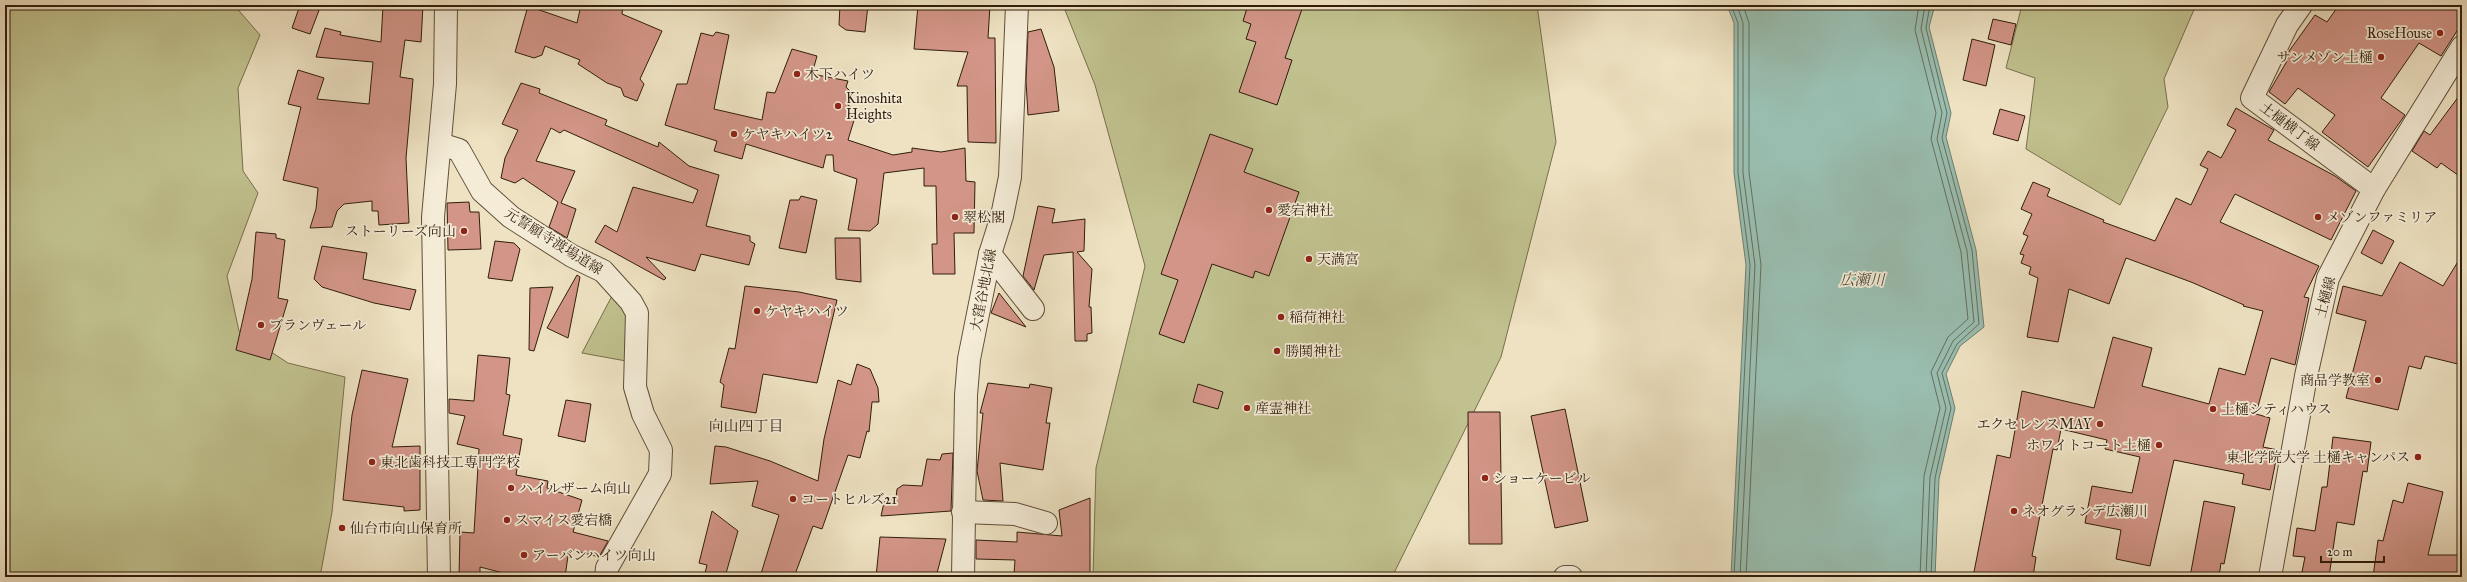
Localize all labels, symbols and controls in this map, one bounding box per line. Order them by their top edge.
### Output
place label: RoseHouse [2367,25,2432,42]
marker: RoseHouse [2435,28,2445,38]
place label: サンメゾン土樋 [2277,49,2373,66]
marker: サンメゾン土樋 [2376,52,2386,62]
place label: 木下ハイツ [805,66,875,83]
marker: 木下ハイツ [792,69,802,79]
place label: Kinoshita Heights [846,90,902,123]
street label: 土樋横丁線 [2257,99,2323,154]
marker: Kinoshita Heights [833,101,843,111]
place label: ケヤキハイツ2 [742,126,833,143]
marker: ケヤキハイツ2 [729,129,739,139]
place label: 愛宕神社 [1277,202,1333,219]
street label: 元誓願寺渡場道線 [502,205,606,278]
marker: 愛宕神社 [1264,205,1274,215]
place label: 翠松閣 [963,209,1005,226]
place label: メゾンファミリア [2326,209,2437,226]
marker: 翠松閣 [950,212,960,222]
marker: メゾンファミリア [2313,212,2323,222]
place label: ストーリーズ向山 [345,223,456,240]
marker: ストーリーズ向山 [459,226,469,236]
street label: 大窪谷地北線 [967,247,1000,333]
place label: 天満宮 [1317,251,1359,268]
marker: 天満宮 [1304,254,1314,264]
water label: 広瀬川 [1839,271,1886,289]
street label: 土樋線 [2312,275,2339,320]
place label: ケヤキハイツ [765,303,849,320]
marker: ケヤキハイツ [752,306,762,316]
place label: 稲荷神社 [1289,309,1345,326]
marker: 稲荷神社 [1276,312,1286,322]
place label: ブランヴェール [269,317,366,334]
marker: ブランヴェール [256,320,266,330]
place label: 勝鬨神社 [1285,343,1341,360]
marker: 勝鬨神社 [1272,346,1282,356]
place label: 商品学教室 [2300,372,2370,389]
marker: 商品学教室 [2373,375,2383,385]
place label: 産霊神社 [1255,400,1311,417]
place label: 土樋シティハウス [2221,401,2331,418]
marker: 産霊神社 [1242,403,1252,413]
marker: 土樋シティハウス [2208,404,2218,414]
place label: エクセレンスMAY [1976,416,2093,433]
district label: 向山四丁目 [708,417,784,435]
marker: エクセレンスMAY [2095,419,2105,429]
place label: ホワイトコート土樋 [2026,437,2151,454]
marker: ホワイトコート土樋 [2154,440,2164,450]
place label: 東北学院大学 土樋キャンパス [2226,449,2410,466]
marker: 東北学院大学 土樋キャンパス [2413,452,2423,462]
place label: 東北歯科技工専門学校 [380,454,520,471]
marker: 東北歯科技工専門学校 [367,457,377,467]
place label: ショーケービル [1493,470,1591,487]
marker: ショーケービル [1480,473,1490,483]
place label: ハイルザーム向山 [519,480,631,497]
marker: ハイルザーム向山 [506,483,516,493]
place label: コートヒルズ21 [801,491,897,508]
marker: コートヒルズ21 [788,494,798,504]
place label: ネオグランデ広瀬川 [2022,503,2148,520]
marker: ネオグランデ広瀬川 [2009,506,2019,516]
place label: スマイス愛宕橋 [515,512,612,529]
marker: スマイス愛宕橋 [502,515,512,525]
place label: 仙台市向山保育所 [350,520,462,537]
marker: 仙台市向山保育所 [337,523,347,533]
scale bar [2321,538,2384,564]
text: 20 m [2327,545,2353,559]
place label: アーバンハイツ向山 [532,547,656,564]
marker: アーバンハイツ向山 [519,550,529,560]

